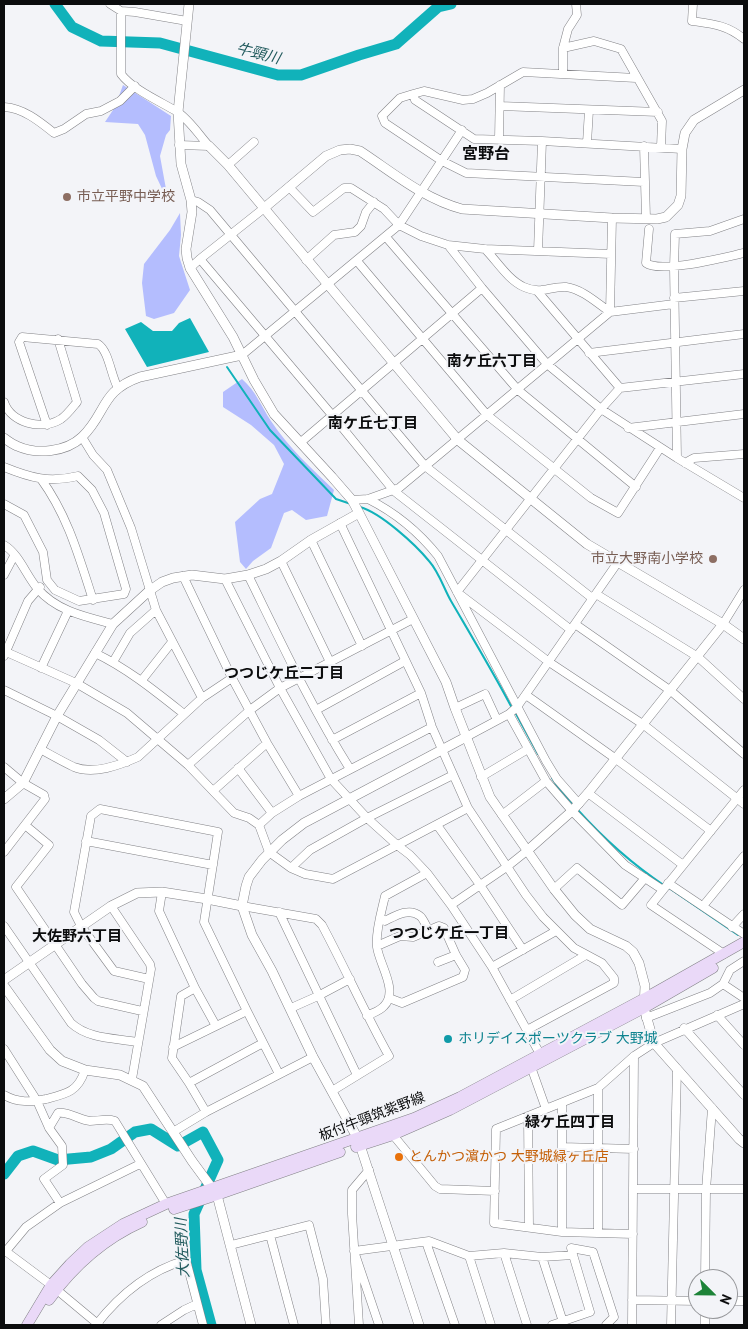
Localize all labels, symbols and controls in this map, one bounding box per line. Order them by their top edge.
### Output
water label: 牛頸川 [234,40,282,68]
district label: 宮野台 [462,144,510,164]
place label: 市立平野中学校 [77,189,175,205]
marker: 市立平野中学校 [61,191,73,203]
district label: 南ケ丘六丁目 [447,353,537,371]
district label: 南ケ丘七丁目 [328,415,418,433]
place label: 市立大野南小学校 [591,551,703,567]
marker: 市立大野南小学校 [707,553,719,565]
district label: つつじケ丘二丁目 [224,665,344,683]
district label: つつじケ丘一丁目 [389,925,509,943]
district label: 大佐野六丁目 [32,928,122,946]
place label: ホリデイスポーツクラブ 大野城 [458,1031,658,1047]
marker: ホリデイスポーツクラブ 大野城 [442,1033,454,1045]
street label: 板付牛頸筑紫野線 [317,1089,427,1145]
district label: 緑ケ丘四丁目 [525,1114,615,1132]
place label: とんかつ濵かつ 大野城緑ヶ丘店 [409,1149,609,1165]
marker: とんかつ濵かつ 大野城緑ヶ丘店 [393,1151,405,1163]
water label: 大佐野川 [172,1218,194,1278]
north arrow [688,1269,738,1319]
text: N [716,1292,736,1307]

